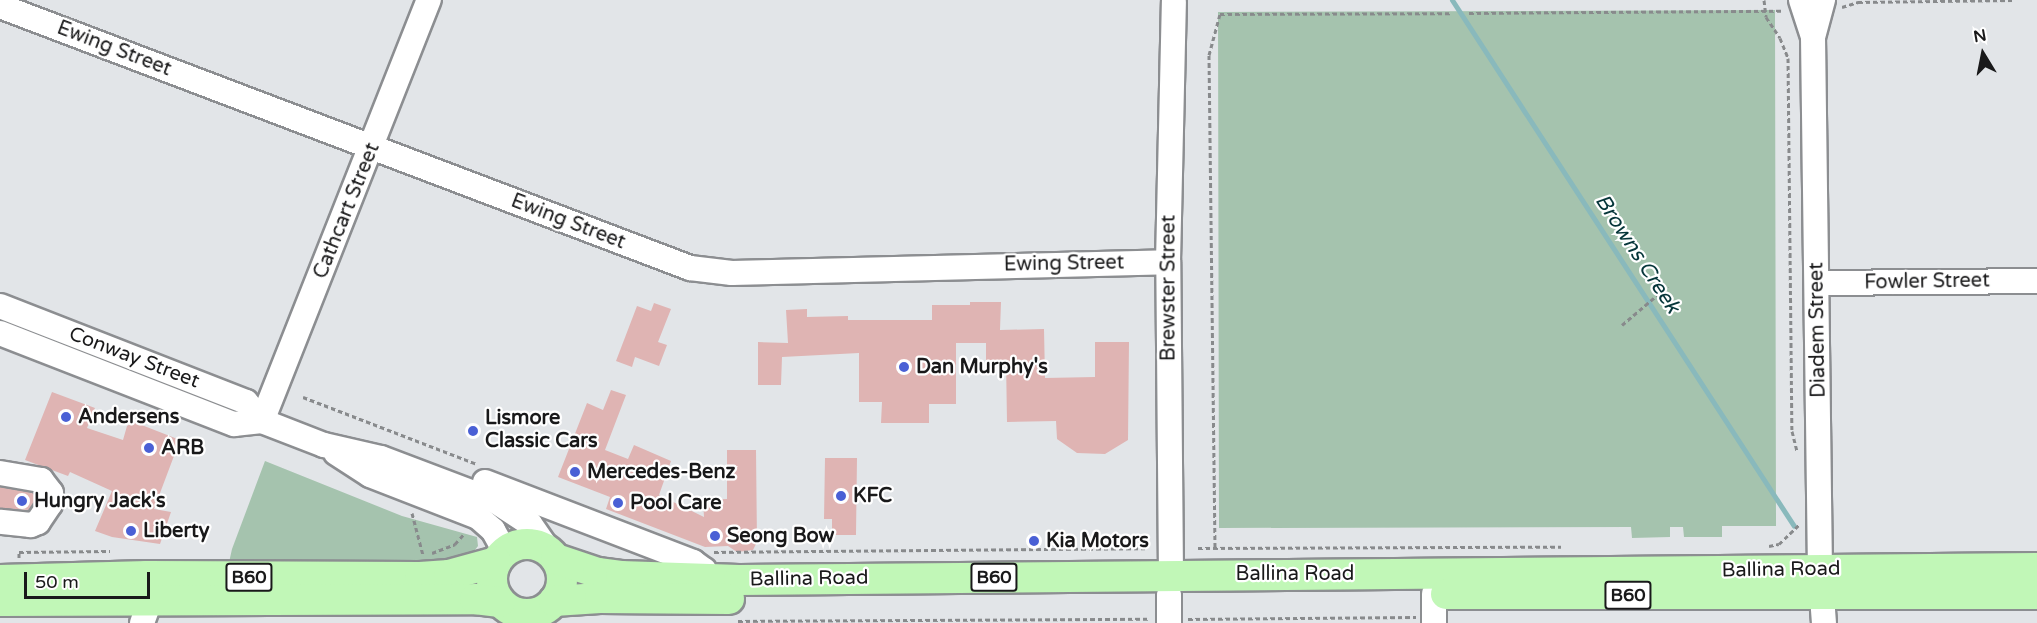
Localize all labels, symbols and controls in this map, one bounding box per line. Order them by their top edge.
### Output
street label: Ewing Street [53,16,175,82]
north arrow [1953,24,2013,84]
text: N [1972,25,1988,47]
street label: Cathcart Street [309,140,385,282]
street label: Ewing Street [507,189,629,255]
water label: Browns Creek [1589,190,1685,318]
street label: Brewster Street [1157,215,1181,361]
street label: Ewing Street [1004,251,1124,277]
street label: Diadem Street [1805,262,1831,398]
street label: Fowler Street [1864,269,1990,295]
street label: Conway Street [65,322,203,394]
place label: Dan Murphy's [916,355,1048,379]
marker: Dan Murphy's [897,360,911,374]
place label: Andersens [78,405,179,429]
place label: Lismore Classic Cars [485,407,598,454]
marker: Andersens [59,410,73,424]
marker: Lismore Classic Cars [466,424,480,438]
place label: ARB [161,436,204,460]
marker: ARB [142,441,156,455]
place label: Mercedes-Benz [587,460,736,484]
marker: Mercedes-Benz [568,465,582,479]
place label: KFC [853,484,892,508]
place label: Hungry Jack's [34,489,166,513]
marker: KFC [834,489,848,503]
place label: Pool Care [630,491,721,515]
marker: Hungry Jack's [15,494,29,508]
marker: Pool Care [611,496,625,510]
place label: Liberty [143,519,209,543]
marker: Liberty [124,524,138,538]
place label: Seong Bow [727,524,834,548]
marker: Seong Bow [708,529,722,543]
place label: Kia Motors [1046,529,1149,553]
marker: Kia Motors [1027,534,1041,548]
street label: Ballina Road [1721,557,1841,583]
scale bar [27,560,153,598]
road number: B60 [225,562,273,592]
road number: B60 [970,562,1018,592]
street label: Ballina Road [1236,562,1354,586]
street label: Ballina Road [749,566,869,592]
text: 50 m [35,571,79,593]
road number: B60 [1604,580,1652,610]

